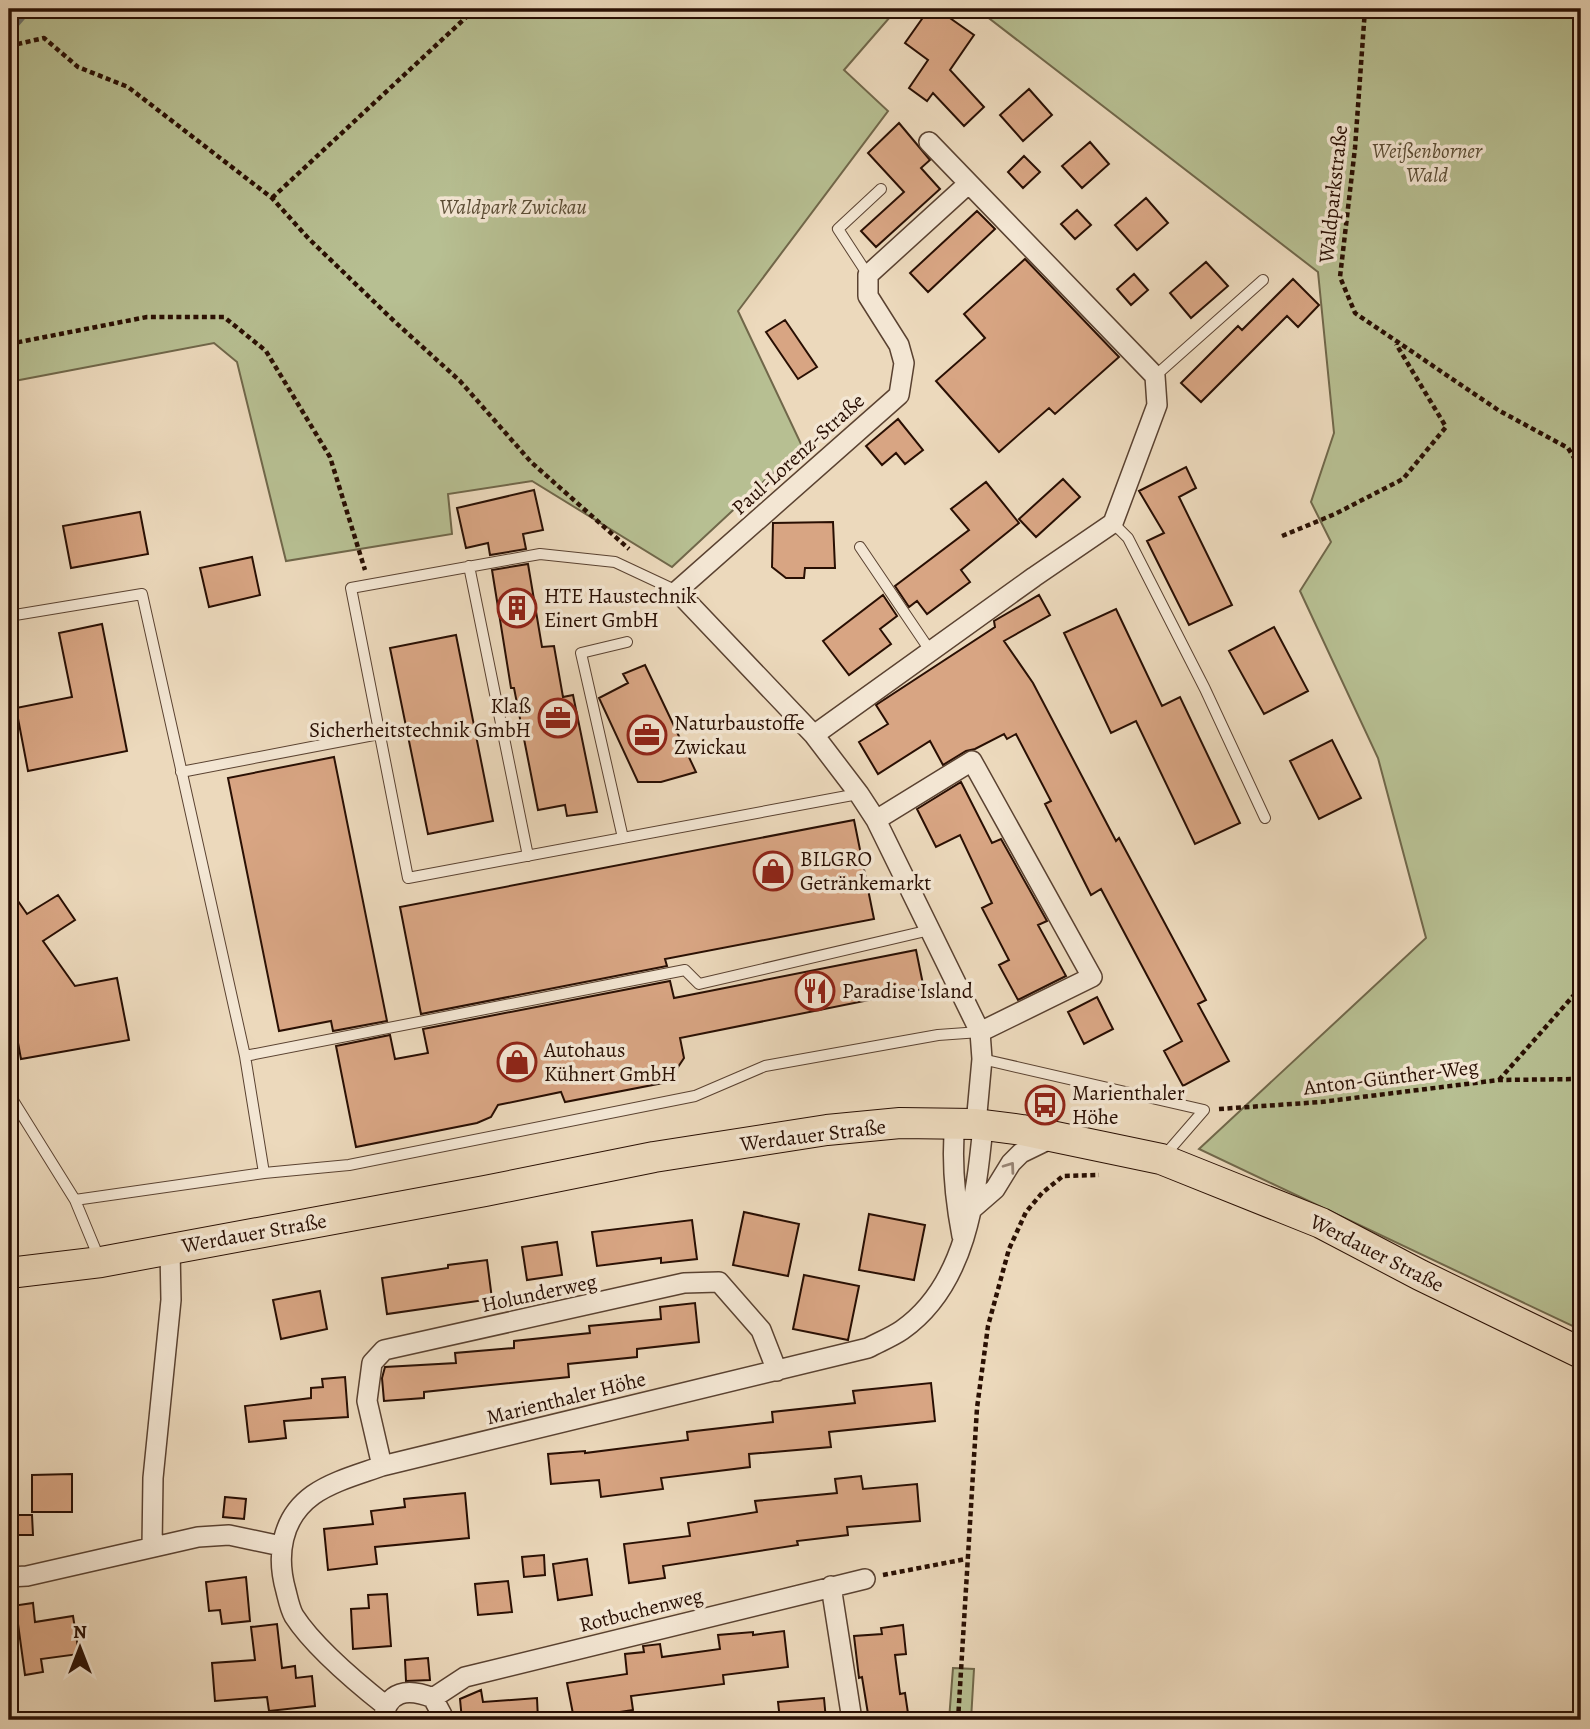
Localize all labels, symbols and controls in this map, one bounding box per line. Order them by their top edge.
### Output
street label: Waldparkstraße [1312,124,1354,265]
park label: Weißenborner Wald [1372,137,1483,189]
park label: Waldpark Zwickau [439,193,587,221]
street label: Paul-Lorenz-Straße [726,387,870,521]
place label: HTE Haustechnik Einert GmbH [544,582,697,634]
building icon: HTE Haustechnik Einert GmbH [496,587,538,629]
place label: Klaß Sicherheitstechnik GmbH [309,692,532,744]
office icon: Klaß Sicherheitstechnik GmbH [537,697,579,739]
place label: Naturbaustoffe Zwickau [674,709,805,761]
office icon: Naturbaustoffe Zwickau [626,714,668,756]
place label: BILGRO Getränkemarkt [800,845,931,897]
shop icon: BILGRO Getränkemarkt [752,850,794,892]
restaurant icon: Paradise Island [794,970,836,1012]
place label: Paradise Island [842,977,974,1005]
place label: Autohaus Kühnert GmbH [543,1036,677,1088]
shop icon: Autohaus Kühnert GmbH [496,1041,538,1083]
street label: Anton-Günther-Weg [1301,1052,1480,1102]
place label: Marienthaler Höhe [1072,1079,1185,1131]
bus stop icon: Marienthaler Höhe [1024,1084,1066,1126]
street label: Werdauer Straße [737,1112,888,1158]
one-way arrow [1002,1162,1014,1175]
street label: Werdauer Straße [178,1206,329,1260]
street label: Werdauer Straße [1304,1207,1449,1299]
street label: Holunderweg [479,1267,600,1319]
street label: Marienthaler Höhe [483,1365,649,1431]
street label: Rotbuchenweg [576,1581,706,1639]
north arrow [46,1614,116,1684]
text: N [73,1619,87,1645]

